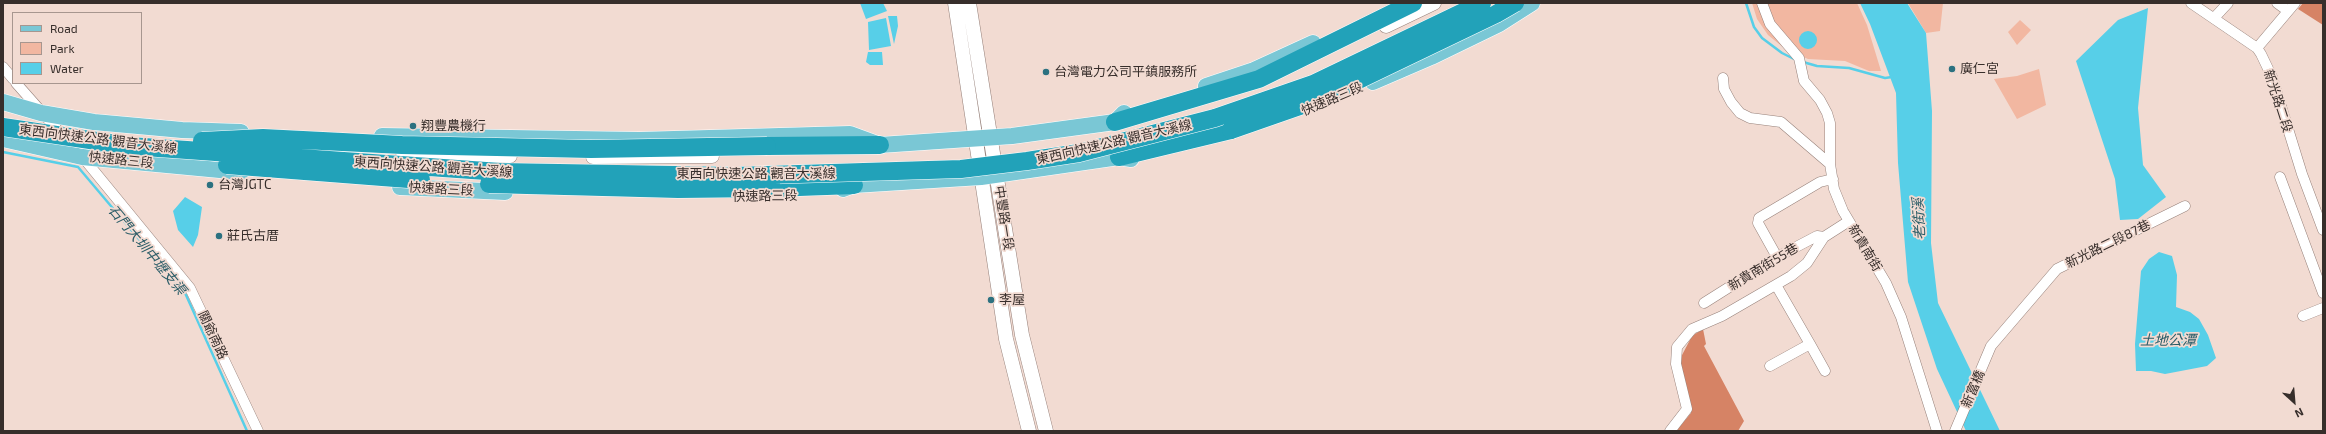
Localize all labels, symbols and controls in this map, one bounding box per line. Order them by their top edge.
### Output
legend [12,12,142,84]
text: Road [50,21,78,35]
text: Park [50,41,75,55]
text: Water [50,61,84,75]
place label: 廣仁宮 [1960,61,1999,77]
place label: 台灣電力公司平鎮服務所 [1054,64,1197,80]
marker: 廣仁宮 [1947,64,1957,74]
marker: 台灣電力公司平鎮服務所 [1041,67,1051,77]
street label: 新光路二段 [2261,68,2295,134]
street label: 快速路三段 [1299,79,1365,119]
street label: 東西向快速公路 觀音大溪線 [1035,117,1193,167]
place label: 翔豐農機行 [421,118,486,134]
marker: 翔豐農機行 [408,121,418,131]
street label: 東西向快速公路 觀音大溪線 [18,122,178,156]
street label: 快速路三段 [88,149,154,171]
street label: 東西向快速公路 觀音大溪線 [353,154,513,180]
street label: 東西向快速公路 觀音大溪線 [677,166,835,182]
place label: 台灣JGTC [218,177,271,193]
marker: 台灣JGTC [205,180,215,190]
street label: 快速路三段 [408,180,474,198]
street label: 中豐路一段 [991,185,1017,251]
street label: 快速路三段 [732,188,798,204]
water label: 老街溪 [1910,198,1928,240]
water label: 石門大圳中壢支渠 [105,202,189,298]
street label: 新光路二段87巷 [2063,217,2153,271]
street label: 新貴南街 [1845,222,1885,274]
place label: 莊氏古厝 [227,228,279,244]
marker: 莊氏古厝 [214,231,224,241]
street label: 新貴南街55巷 [1725,240,1801,294]
place label: 李屋 [999,292,1025,308]
marker: 李屋 [986,295,996,305]
street label: 關爺南路 [195,308,231,362]
water label: 土地公潭 [2140,332,2196,348]
street label: 新富橋 [1958,368,1988,410]
north arrow [2274,382,2314,422]
text: N [2293,406,2306,421]

